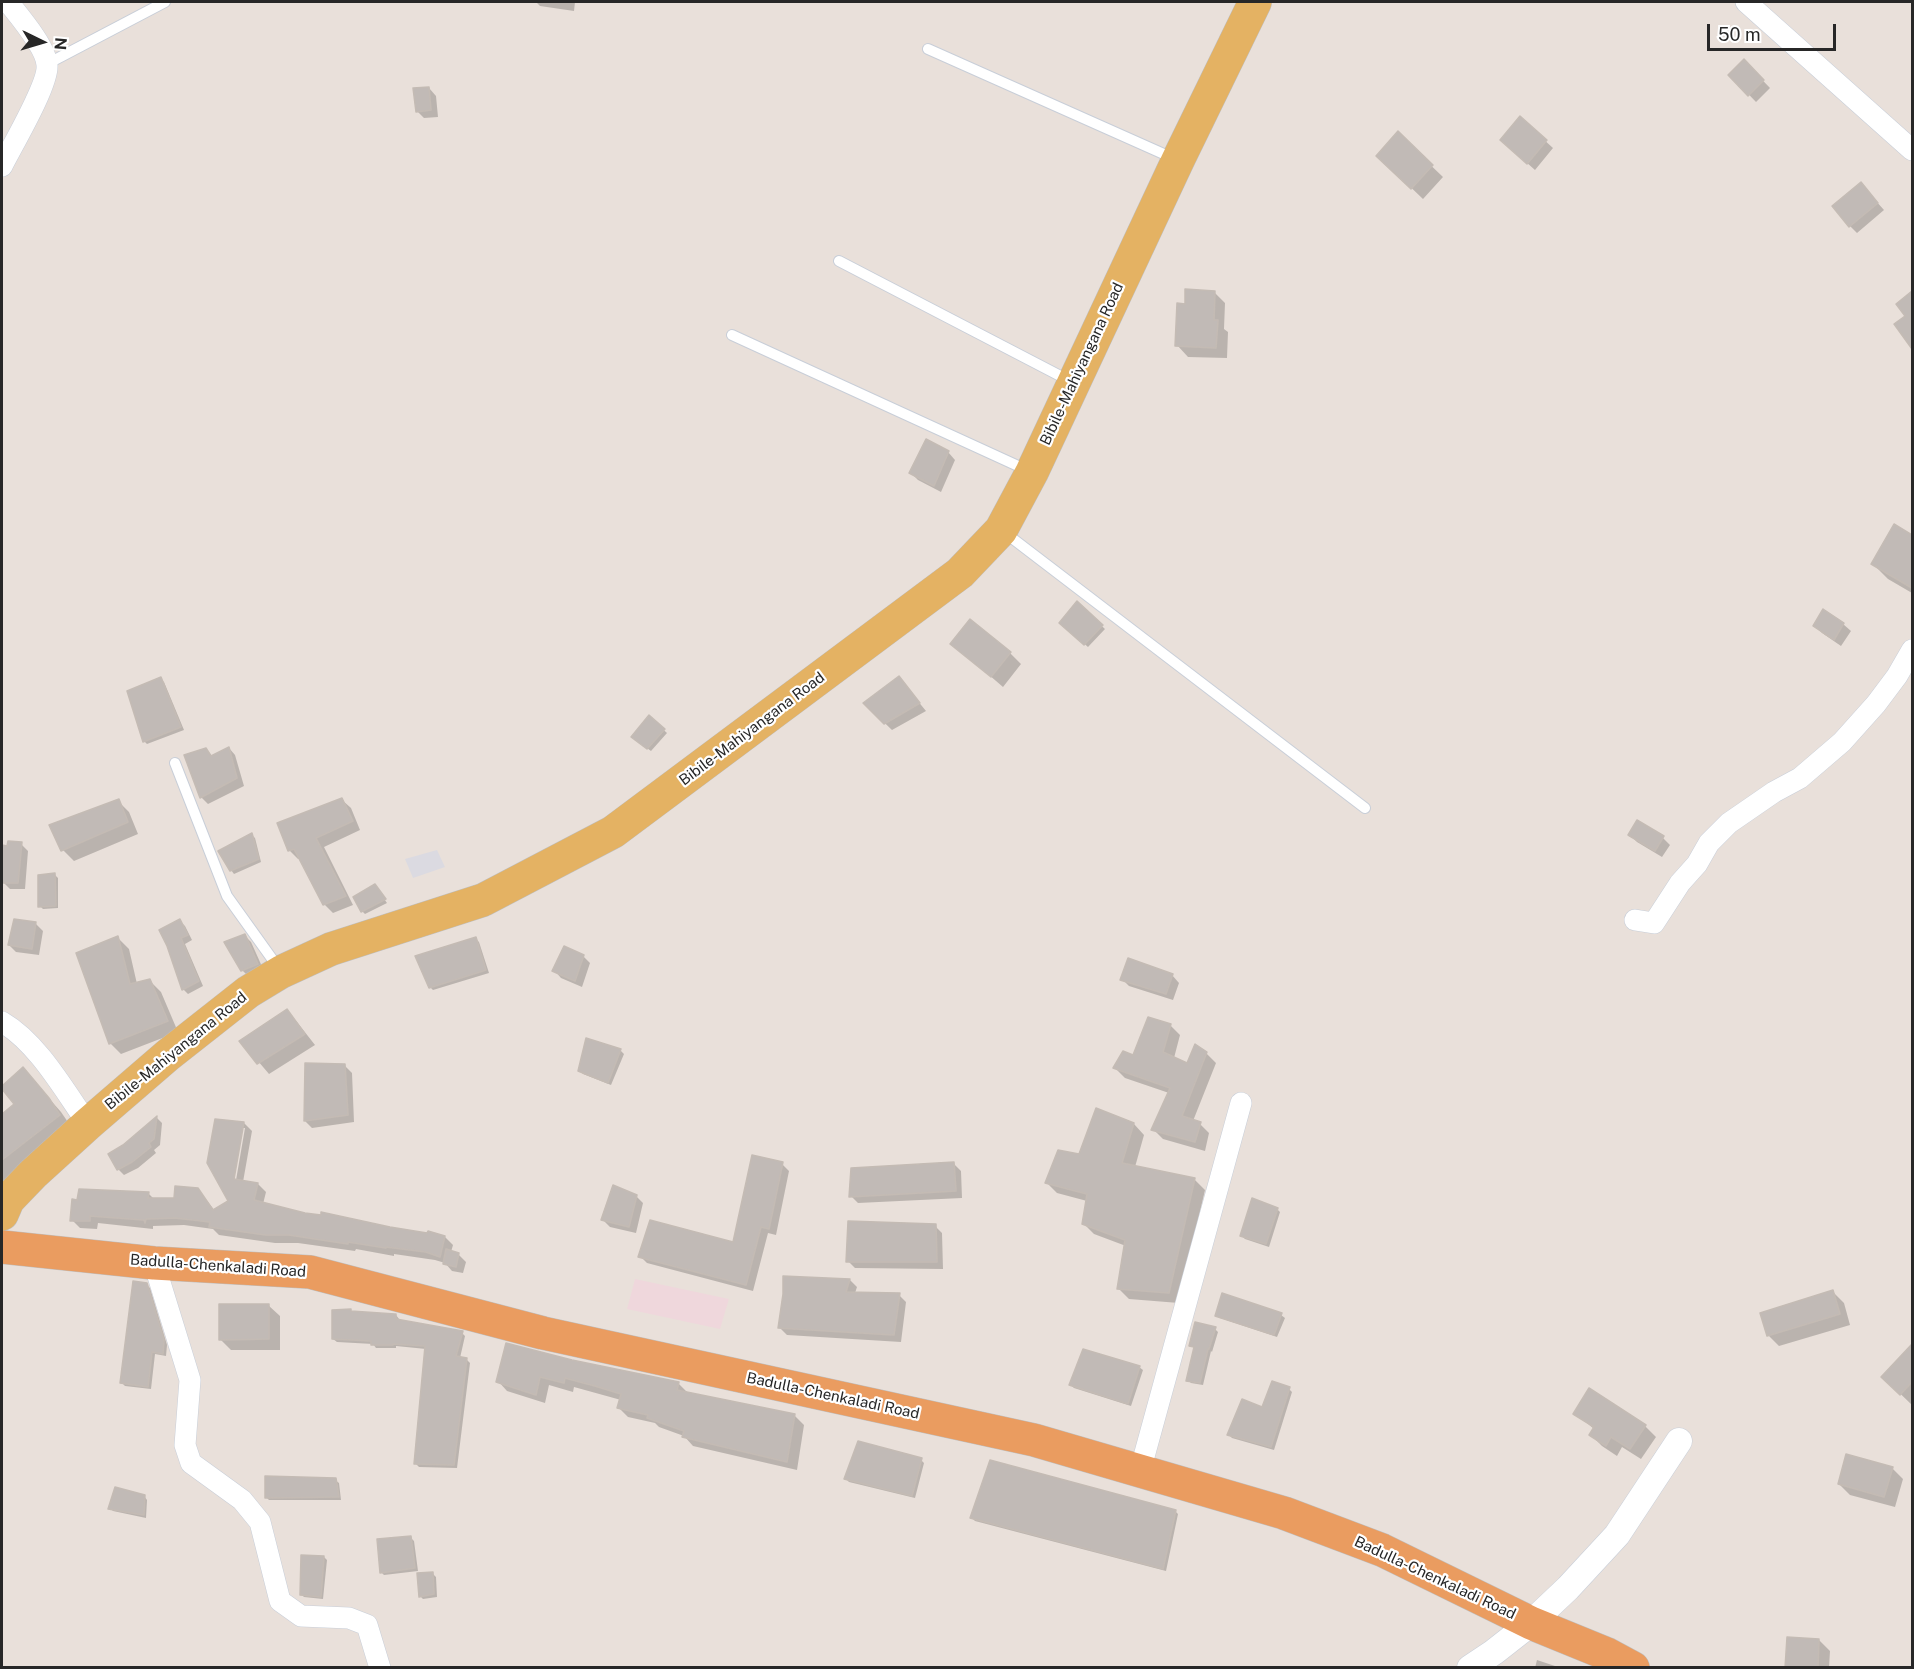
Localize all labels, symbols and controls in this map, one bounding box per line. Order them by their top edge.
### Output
north arrow [12,12,72,72]
scale bar [1710,12,1839,50]
text: 50 m [1718,24,1761,45]
text: N [50,37,70,51]
street label: Bibile-Mahiyangana Road [1036,280,1128,448]
street label: Bibile-Mahiyangana Road [676,668,828,790]
street label: Bibile-Mahiyangana Road [101,988,251,1114]
street label: Badulla-Chenkaladi Road [129,1251,307,1281]
street label: Badulla-Chenkaladi Road [745,1369,921,1423]
street label: Badulla-Chenkaladi Road [1351,1533,1519,1623]

